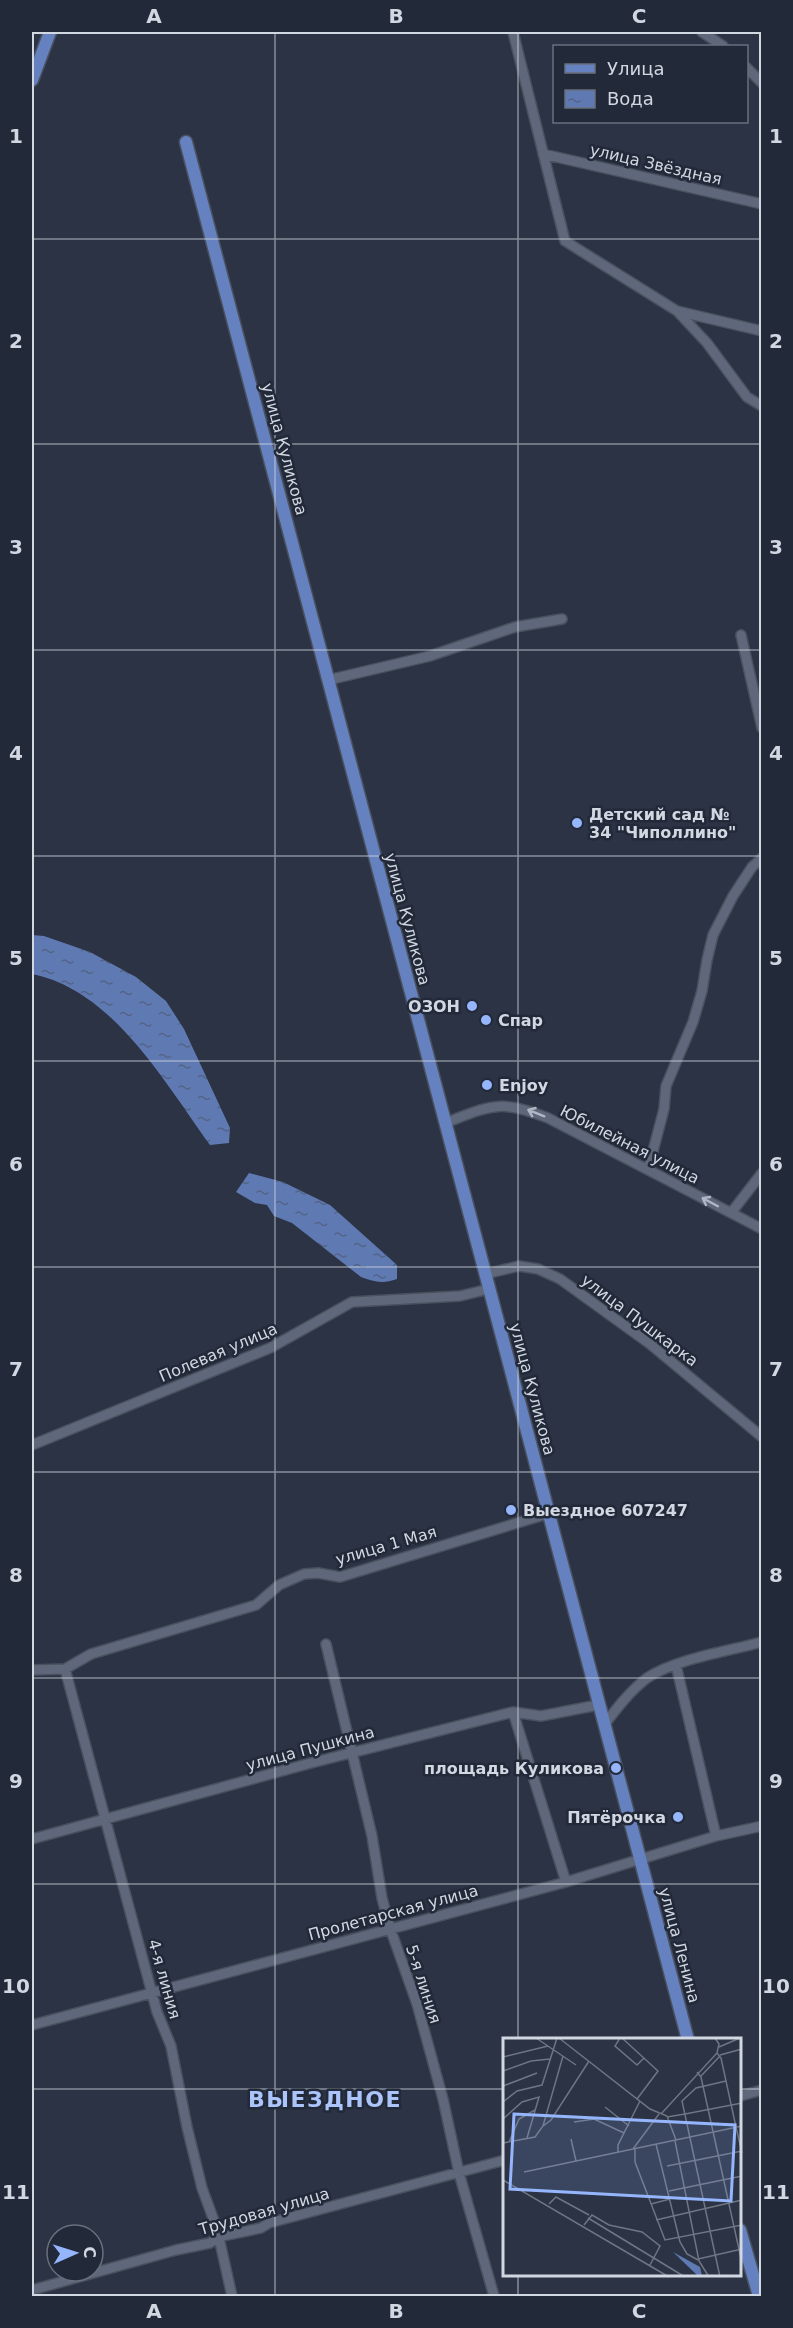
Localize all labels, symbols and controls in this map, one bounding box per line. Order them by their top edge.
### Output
text: A [146,4,162,28]
text: B [388,4,404,28]
text: C [632,4,646,28]
legend [553,45,748,123]
text: Улица [607,58,664,79]
text: Вода [607,88,654,109]
text: 1 [9,124,23,148]
text: 1 [769,124,783,148]
street label: улица Звёздная [588,140,724,189]
text: 2 [9,329,23,353]
text: 2 [769,329,783,353]
street label: улица Куликова [258,381,311,517]
text: 3 [9,535,23,559]
text: 3 [769,535,783,559]
text: 4 [9,741,23,765]
text: 4 [769,741,783,765]
place label: Детский сад № 34 "Чиполлино" [589,805,736,842]
marker: Детский сад № 34 "Чиполлино" [570,816,584,830]
street label: улица Куликова [381,851,434,987]
text: 5 [9,946,23,970]
text: 5 [769,946,783,970]
place label: ОЗОН [408,997,460,1016]
marker: ОЗОН [465,999,479,1013]
place label: Спар [498,1011,543,1030]
marker: Спар [479,1013,493,1027]
place label: Enjoy [499,1076,549,1095]
marker: Enjoy [480,1078,494,1092]
street label: Юбилейная улица [557,1101,703,1188]
one-way arrow [527,1107,545,1118]
text: 6 [9,1152,23,1176]
text: 6 [769,1152,783,1176]
one-way arrow [701,1196,719,1207]
street label: улица Пушкарка [578,1270,702,1370]
street label: Полевая улица [156,1319,280,1386]
street label: улица Куликова [506,1321,559,1457]
text: 7 [9,1357,23,1381]
text: 7 [769,1357,783,1381]
place label: Выездное 607247 [523,1501,688,1520]
marker: Выездное 607247 [504,1503,518,1517]
street label: улица 1 Мая [333,1522,439,1569]
text: 8 [9,1563,23,1587]
text: 8 [769,1563,783,1587]
street label: улица Пушкина [244,1722,377,1775]
place label: площадь Куликова [424,1759,604,1778]
marker: площадь Куликова [609,1761,623,1775]
text: 9 [9,1769,23,1793]
text: 9 [769,1769,783,1793]
place label: Пятёрочка [567,1808,666,1827]
marker: Пятёрочка [671,1810,685,1824]
street label: Пролетарская улица [306,1881,480,1944]
street label: улица Ленина [655,1885,704,2005]
street label: 4-я линия [144,1937,185,2021]
street label: 5-я линия [402,1942,445,2026]
text: 10 [2,1974,30,1998]
text: 10 [762,1974,790,1998]
inset map [503,2038,742,2277]
district label: ВЫЕЗДНОЕ [248,2087,402,2112]
text: 11 [2,2180,30,2204]
text: 11 [762,2180,790,2204]
street label: Трудовая улица [196,2184,332,2239]
north arrow [45,2223,105,2283]
text: С [80,2246,99,2259]
text: A [146,2299,162,2323]
text: B [388,2299,404,2323]
text: C [632,2299,646,2323]

